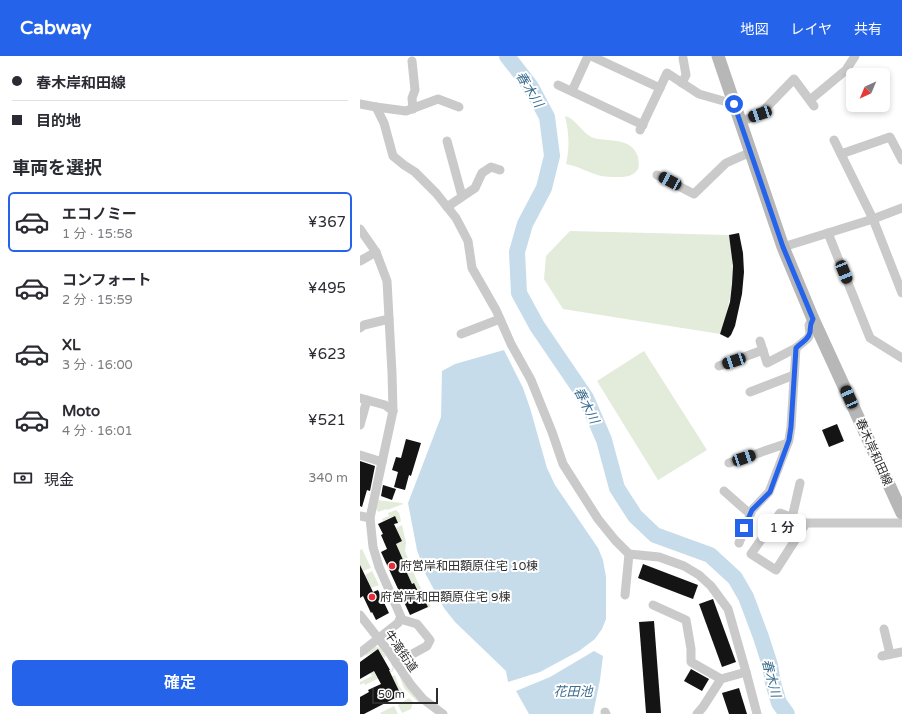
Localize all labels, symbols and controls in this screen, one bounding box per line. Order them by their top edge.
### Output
text: Cabway [20,17,91,39]
text: 地図 [740,21,768,38]
text: レイヤ [790,21,832,38]
text: 共有 [854,21,882,38]
north arrow [846,68,890,112]
map controls [846,68,890,112]
water label: 春木川 [512,69,547,112]
text: 春木岸和田線 [36,74,126,92]
route start [725,95,743,113]
car [747,104,773,124]
text: 目的地 [36,112,81,130]
text: 車両を選択 [12,157,102,179]
car [657,170,683,192]
icon: car [14,204,50,240]
text: エコノミー [62,205,137,223]
text: ¥367 [308,213,346,231]
text: 1 分 · 15:58 [62,226,133,242]
car [834,259,854,285]
icon: car [14,270,50,306]
text: コンフォート [62,271,152,289]
text: ¥495 [308,279,346,297]
text: 2 分 · 15:59 [62,292,133,308]
icon: car [14,336,50,372]
text: XL [62,336,81,354]
text: ¥623 [308,345,346,363]
car [721,351,747,371]
text: 3 分 · 16:00 [62,357,133,373]
water label: 春木川 [570,384,603,428]
car [839,384,859,410]
icon: car [14,402,50,438]
text: Moto [62,402,100,420]
text: ¥521 [308,411,346,429]
street label: 春木岸和田線 [853,416,895,488]
text: 4 分 · 16:01 [62,423,133,439]
car [731,448,757,468]
icon: cash [12,467,34,489]
text: 340 m [308,470,348,486]
text: 現金 [44,471,74,489]
callout: 1 分 [758,514,806,542]
route end [735,519,753,537]
text: 1 分 [770,520,794,536]
place label: 府営岸和田額原住宅 10棟 [400,559,538,573]
marker: 府営岸和田額原住宅 10棟 [387,561,397,571]
place label: 府営岸和田額原住宅 9棟 [380,590,511,604]
marker: 府営岸和田額原住宅 9棟 [367,592,377,602]
street label: 牛滝街道 [381,627,421,675]
water label: 春木川 [758,657,784,701]
button: 確定 [12,660,348,706]
water label: 花田池 [553,684,594,700]
scale bar [372,686,438,705]
text: 50 m [378,688,405,701]

